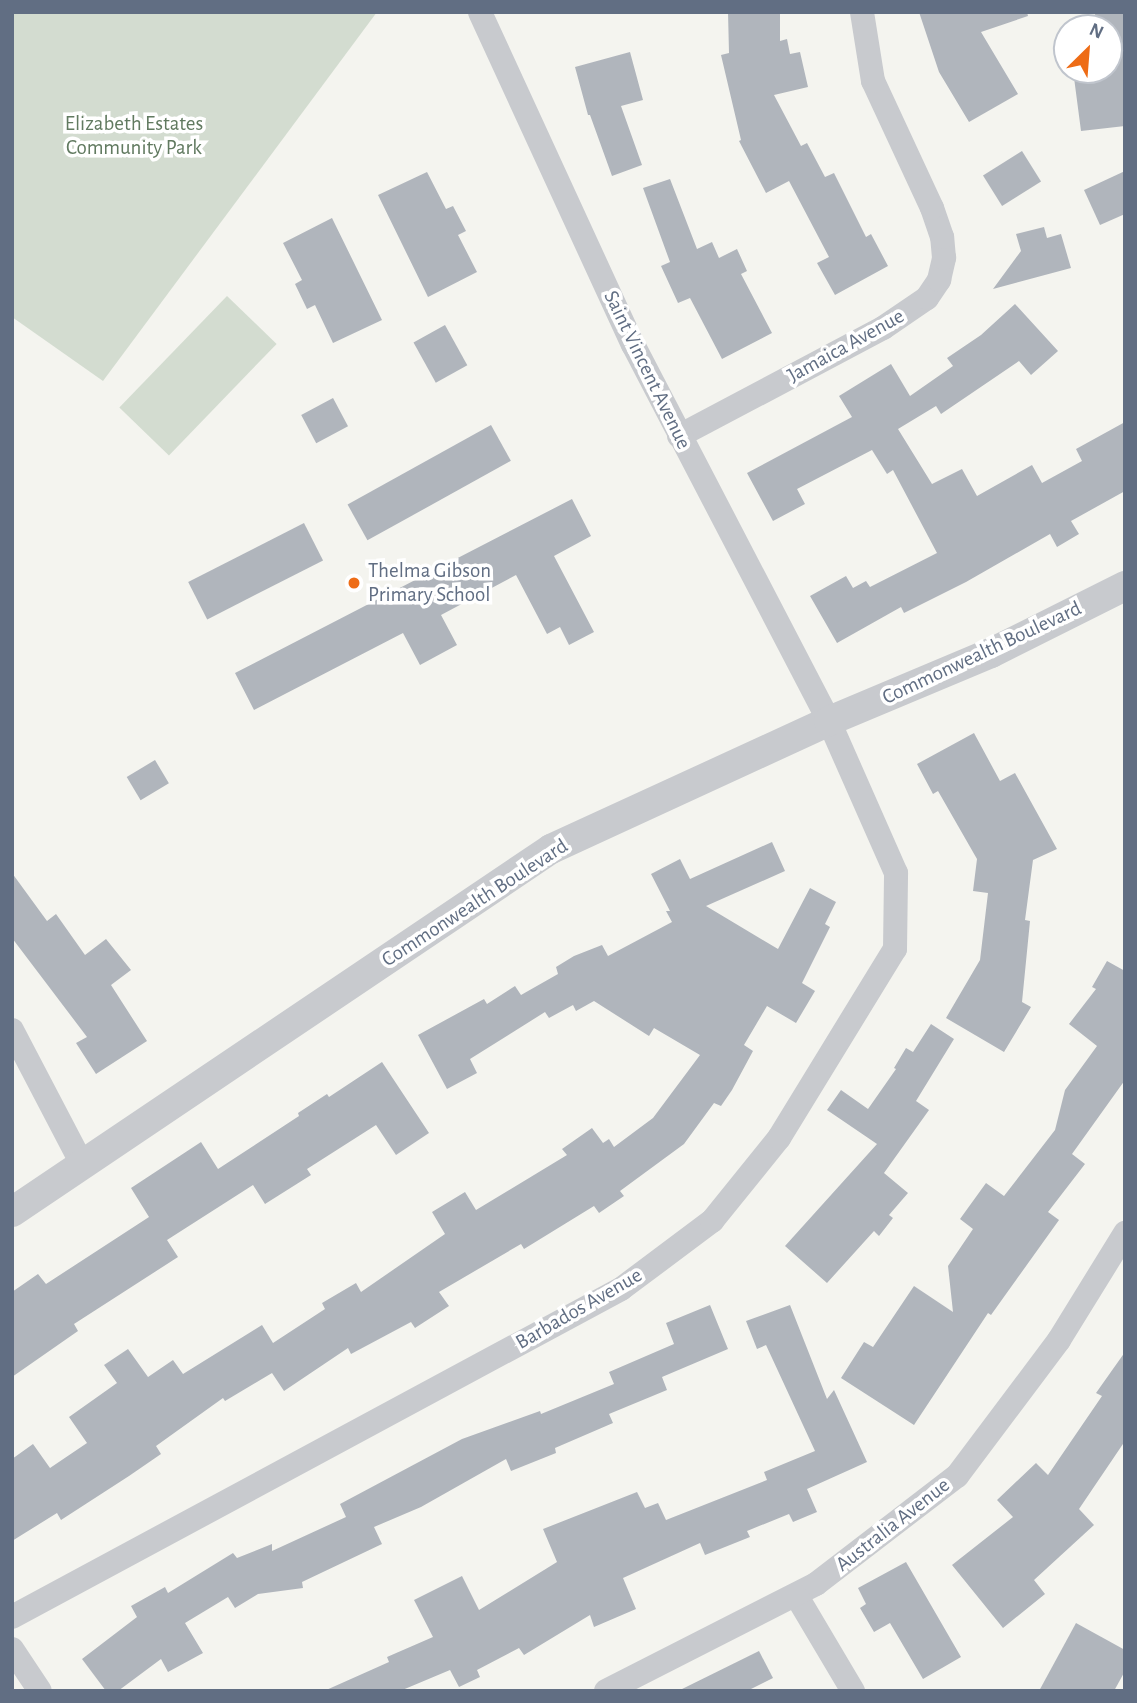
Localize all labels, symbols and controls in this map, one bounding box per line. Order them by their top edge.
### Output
north arrow [1053,14,1123,84]
text: N [1086,20,1106,43]
park label: Elizabeth Estates Community Park [65,111,203,161]
street label: Saint Vincent Avenue [598,287,696,453]
street label: Jamaica Avenue [783,304,909,388]
place label: Thelma Gibson Primary School [368,558,491,608]
marker: Thelma Gibson Primary School [346,575,362,591]
street label: Commonwealth Boulevard [878,596,1086,710]
street label: Commonwealth Boulevard [377,833,573,973]
street label: Barbados Avenue [511,1263,647,1355]
street label: Australia Avenue [831,1473,955,1577]

